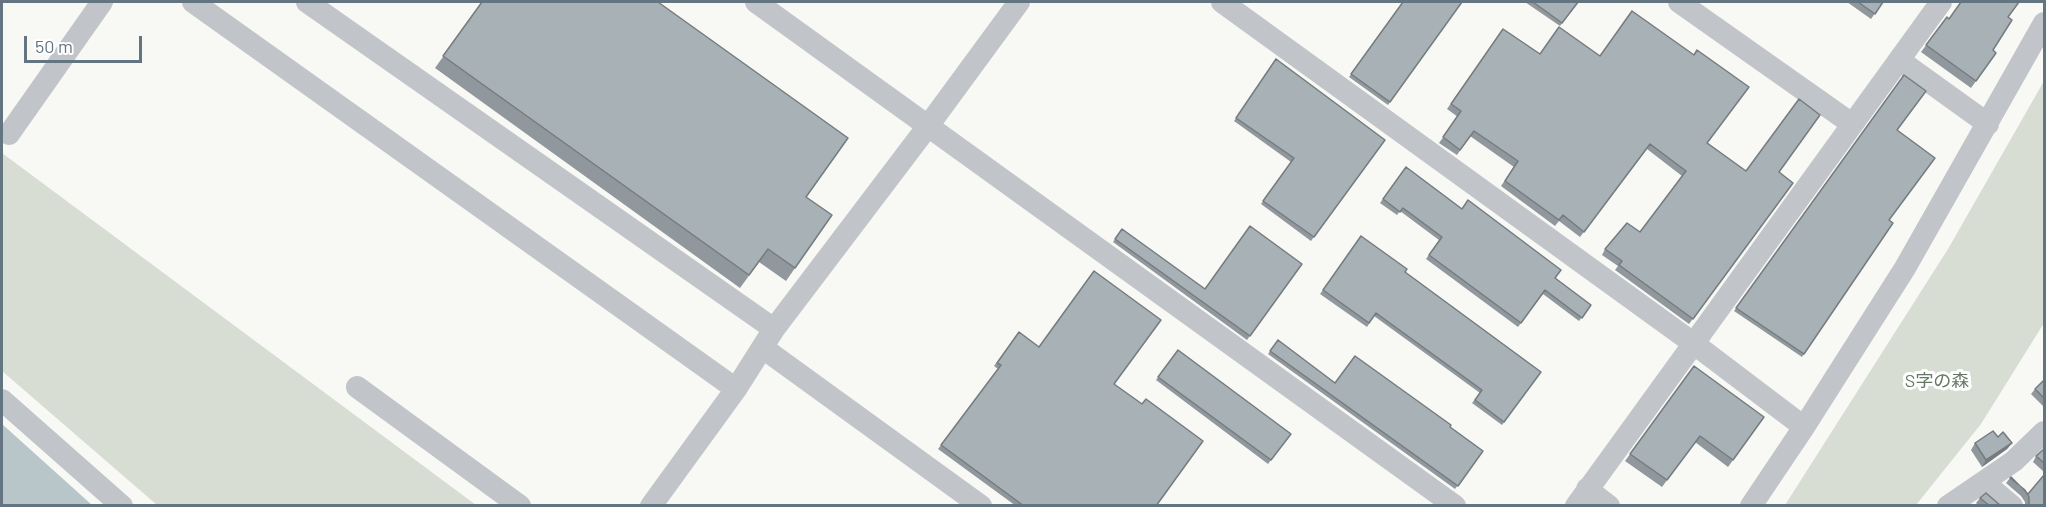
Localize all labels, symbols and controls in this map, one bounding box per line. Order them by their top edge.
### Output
scale bar [27,24,146,62]
text: 50 m [35,35,73,57]
park label: S字の森 [1905,370,1969,392]

